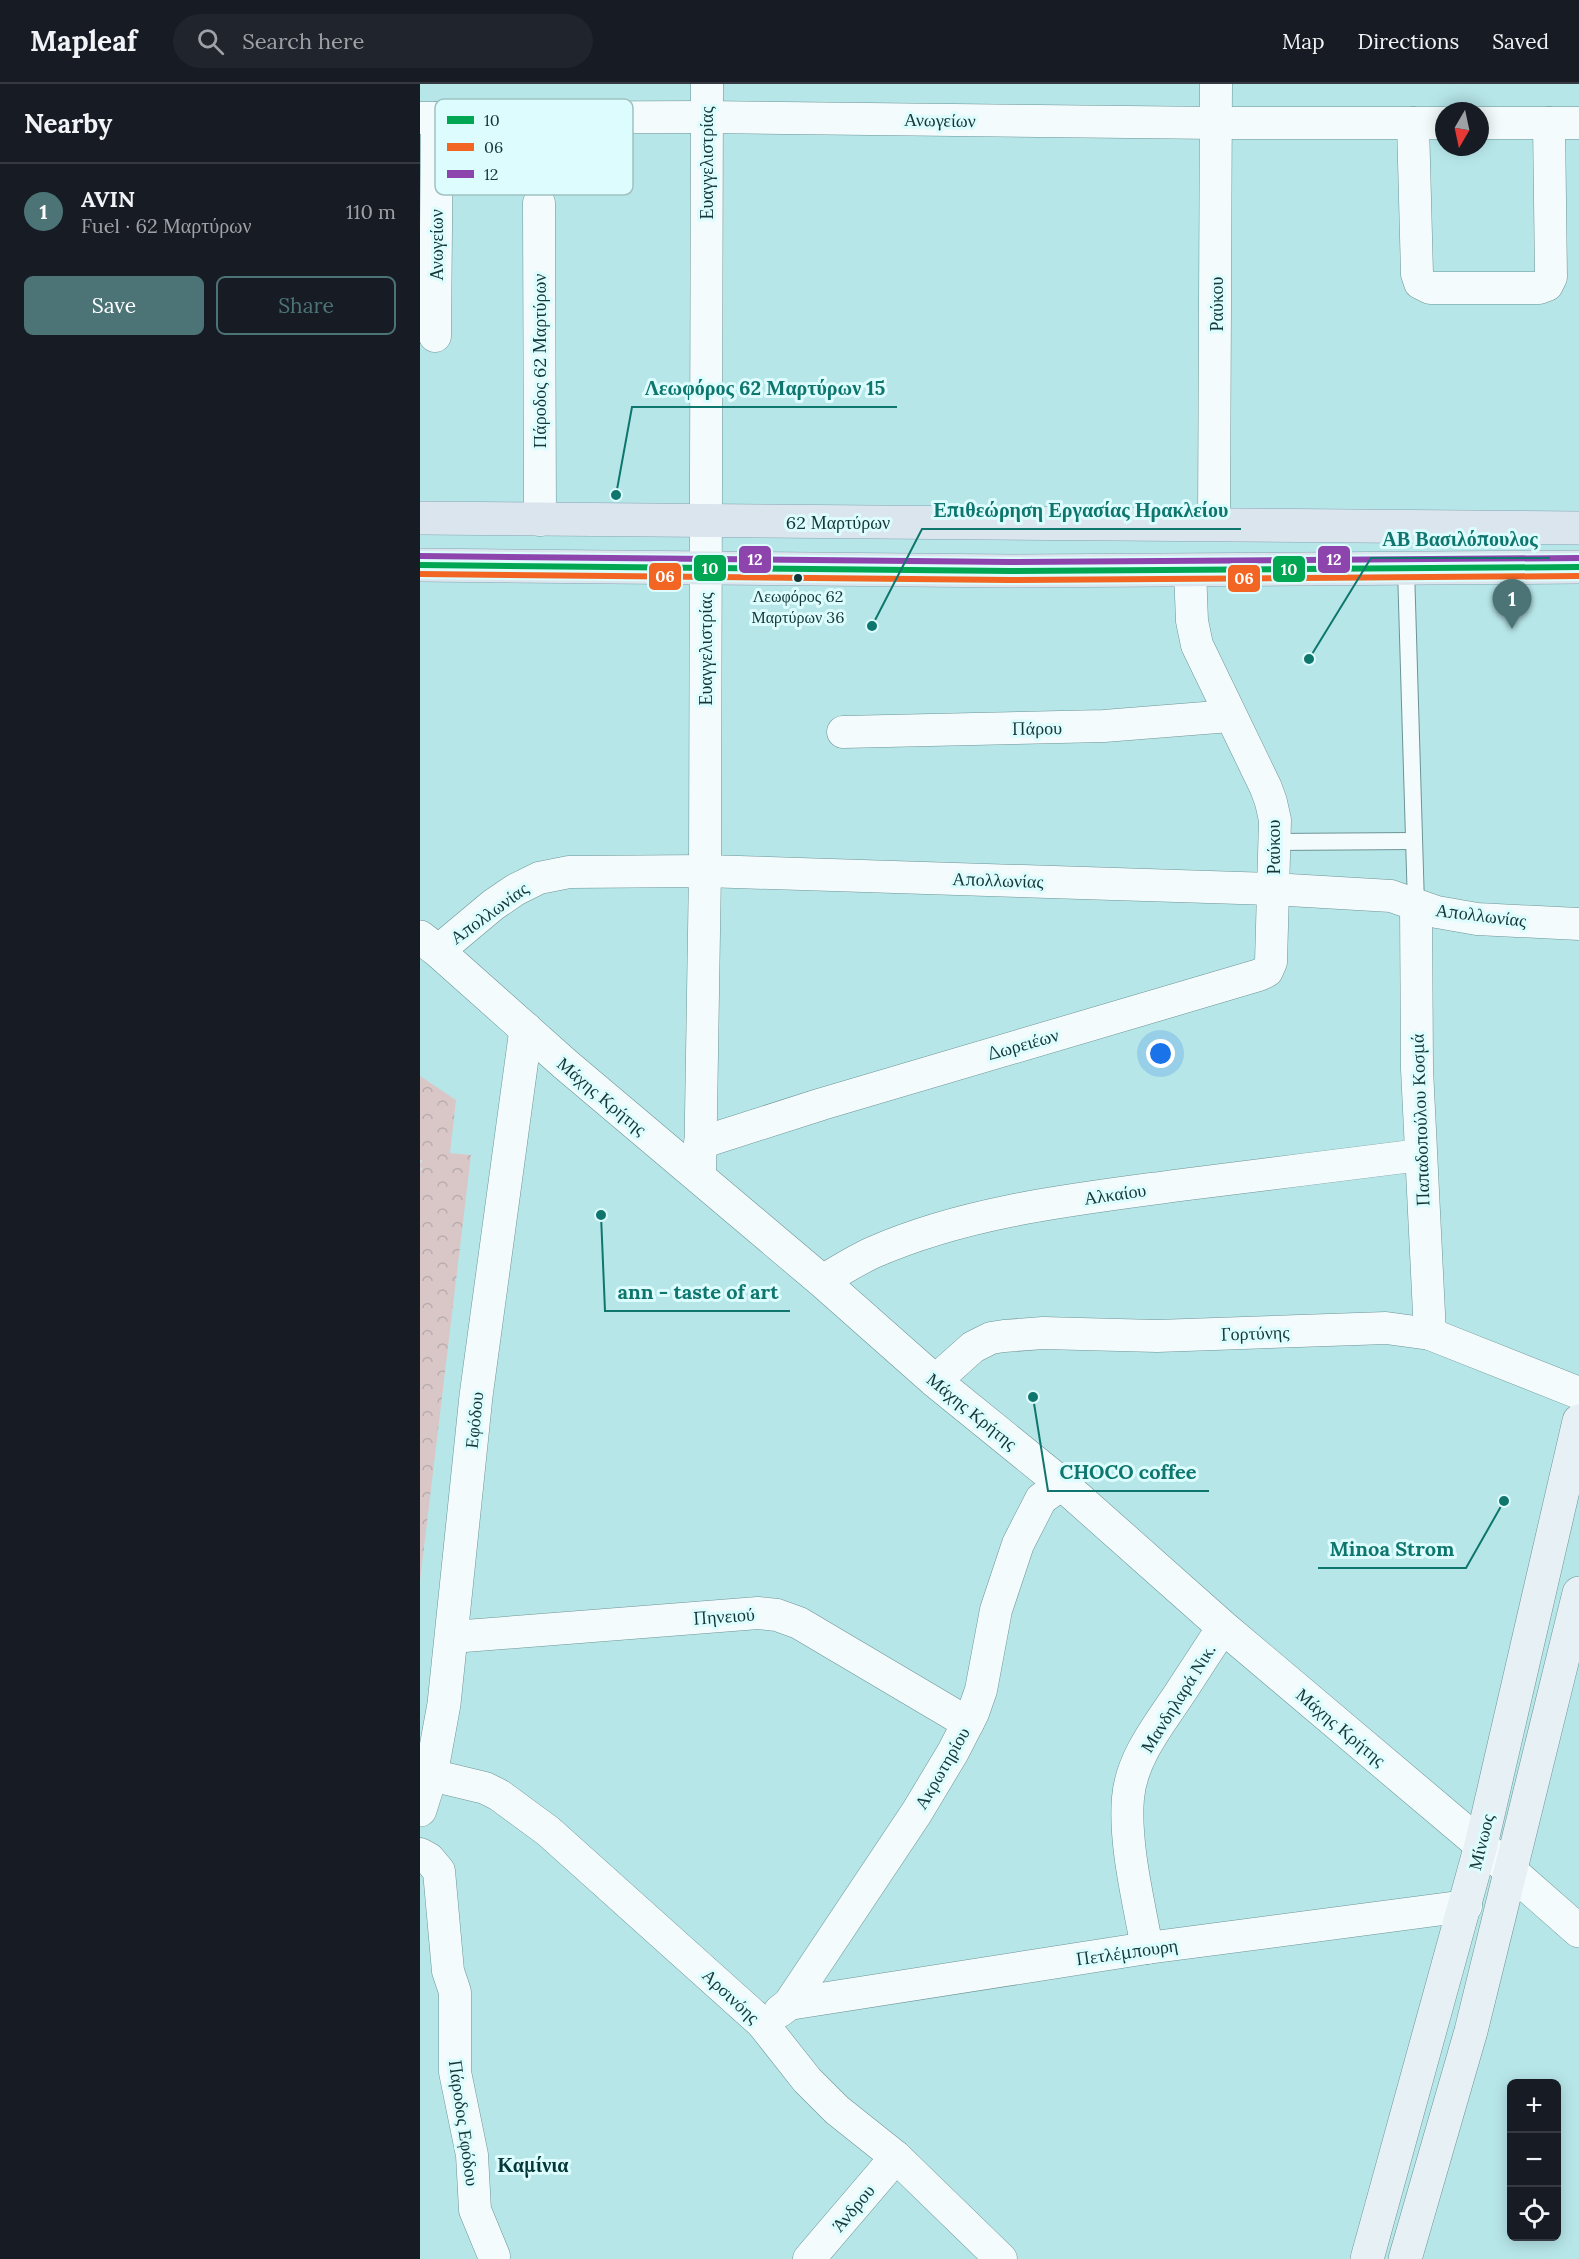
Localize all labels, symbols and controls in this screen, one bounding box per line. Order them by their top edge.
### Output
search box [173,14,593,68]
text: Mapleaf [30,23,137,59]
icon: search [194,25,227,58]
text: Search here [242,27,364,55]
text: Map [1282,28,1325,55]
text: Directions [1358,28,1459,55]
text: Saved [1492,28,1549,55]
legend [435,99,633,195]
north arrow [1435,102,1489,156]
street label: Ευαγγελιστρίας [695,106,718,220]
text: Nearby [24,107,112,140]
street label: Ανωγείων [904,108,976,132]
text: 10 [484,110,500,130]
text: 06 [484,137,503,157]
text: 12 [484,164,498,184]
text: AVIN [81,185,135,213]
text: 1 [39,199,48,224]
text: 110 m [346,199,396,224]
street label: Ανωγείων [425,209,448,281]
text: Fuel · 62 Μαρτύρων [81,213,251,238]
street label: Πάροδος 62 Μαρτύρων [528,274,551,448]
button: Save [24,276,204,335]
button: Share [216,276,396,335]
street label: Ραύκου [1205,276,1228,331]
callout: Λεωφόρος 62 Μαρτύρων 15 [632,369,897,407]
text: Λεωφόρος 62 Μαρτύρων 15 [645,375,885,400]
callout: Επιθεώρηση Εργασίας Ηρακλείου [922,491,1241,529]
text: Επιθεώρηση Εργασίας Ηρακλείου [934,497,1228,522]
street label: 62 Μαρτύρων [786,511,890,534]
callout: ΑΒ Βασιλόπουλος [1371,520,1550,558]
text: ΑΒ Βασιλόπουλος [1382,526,1538,551]
line badge: 12 [738,545,772,574]
line badge: 12 [1317,545,1351,574]
text: 12 [747,549,763,569]
text: 12 [1326,549,1342,569]
line badge: 10 [693,554,727,582]
line badge: 10 [1272,555,1306,583]
text: 10 [702,558,718,578]
text: 10 [1281,559,1297,579]
line badge: 06 [648,562,682,591]
line badge: 06 [1227,564,1261,593]
text: 06 [655,566,675,586]
text: 06 [1234,568,1254,588]
marker: Λεωφόρος 62 Μαρτύρων 36 [792,572,804,584]
pin: 1 [1492,580,1532,629]
place label: Λεωφόρος 62 Μαρτύρων 36 [751,586,845,627]
street label: Ευαγγελιστρίας [694,592,717,706]
street label: Πάρου [1012,716,1062,740]
street label: Ραύκου [1262,819,1285,874]
street label: Απολλωνίας [952,867,1044,893]
street label: Απολλωνίας [445,877,533,949]
street label: Απολλωνίας [1434,898,1528,932]
street label: Δωρειέων [985,1023,1061,1065]
street label: Παπαδοπούλου Κοσμά [1405,1033,1435,1207]
your location [1146,1039,1175,1068]
street label: Μάχης Κρήτης [553,1052,651,1140]
street label: Αλκαίου [1082,1178,1148,1210]
callout: ann - taste of art [605,1273,790,1311]
text: ann - taste of art [618,1279,779,1304]
street label: Γορτύνης [1220,1320,1290,1346]
street label: Μάχης Κρήτης [922,1367,1022,1455]
street label: Εφόδου [460,1390,488,1449]
callout: CHOCO coffee [1048,1453,1209,1491]
text: CHOCO coffee [1059,1459,1197,1484]
callout: Minoa Strom [1318,1530,1466,1568]
text: Minoa Strom [1330,1536,1455,1561]
street label: Πηνειού [692,1602,756,1630]
street label: Μανδηλαρά Νικ. [1135,1639,1221,1757]
street label: Μάχης Κρήτης [1292,1683,1390,1771]
street label: Ακρωτηρίου [909,1723,975,1813]
street label: Μίνωος [1463,1812,1499,1872]
street label: Πετλέμπουρη [1075,1933,1179,1971]
street label: Αρσινόης [697,1964,765,2028]
street label: Πάροδος Εφόδου [444,2058,484,2188]
map controls [1507,2079,1561,2241]
button: + [1507,2079,1561,2133]
button: − [1507,2133,1561,2187]
district label: Καμίνια [497,2152,569,2178]
street label: Άνδρου [826,2179,880,2237]
button: locate [1507,2187,1561,2241]

